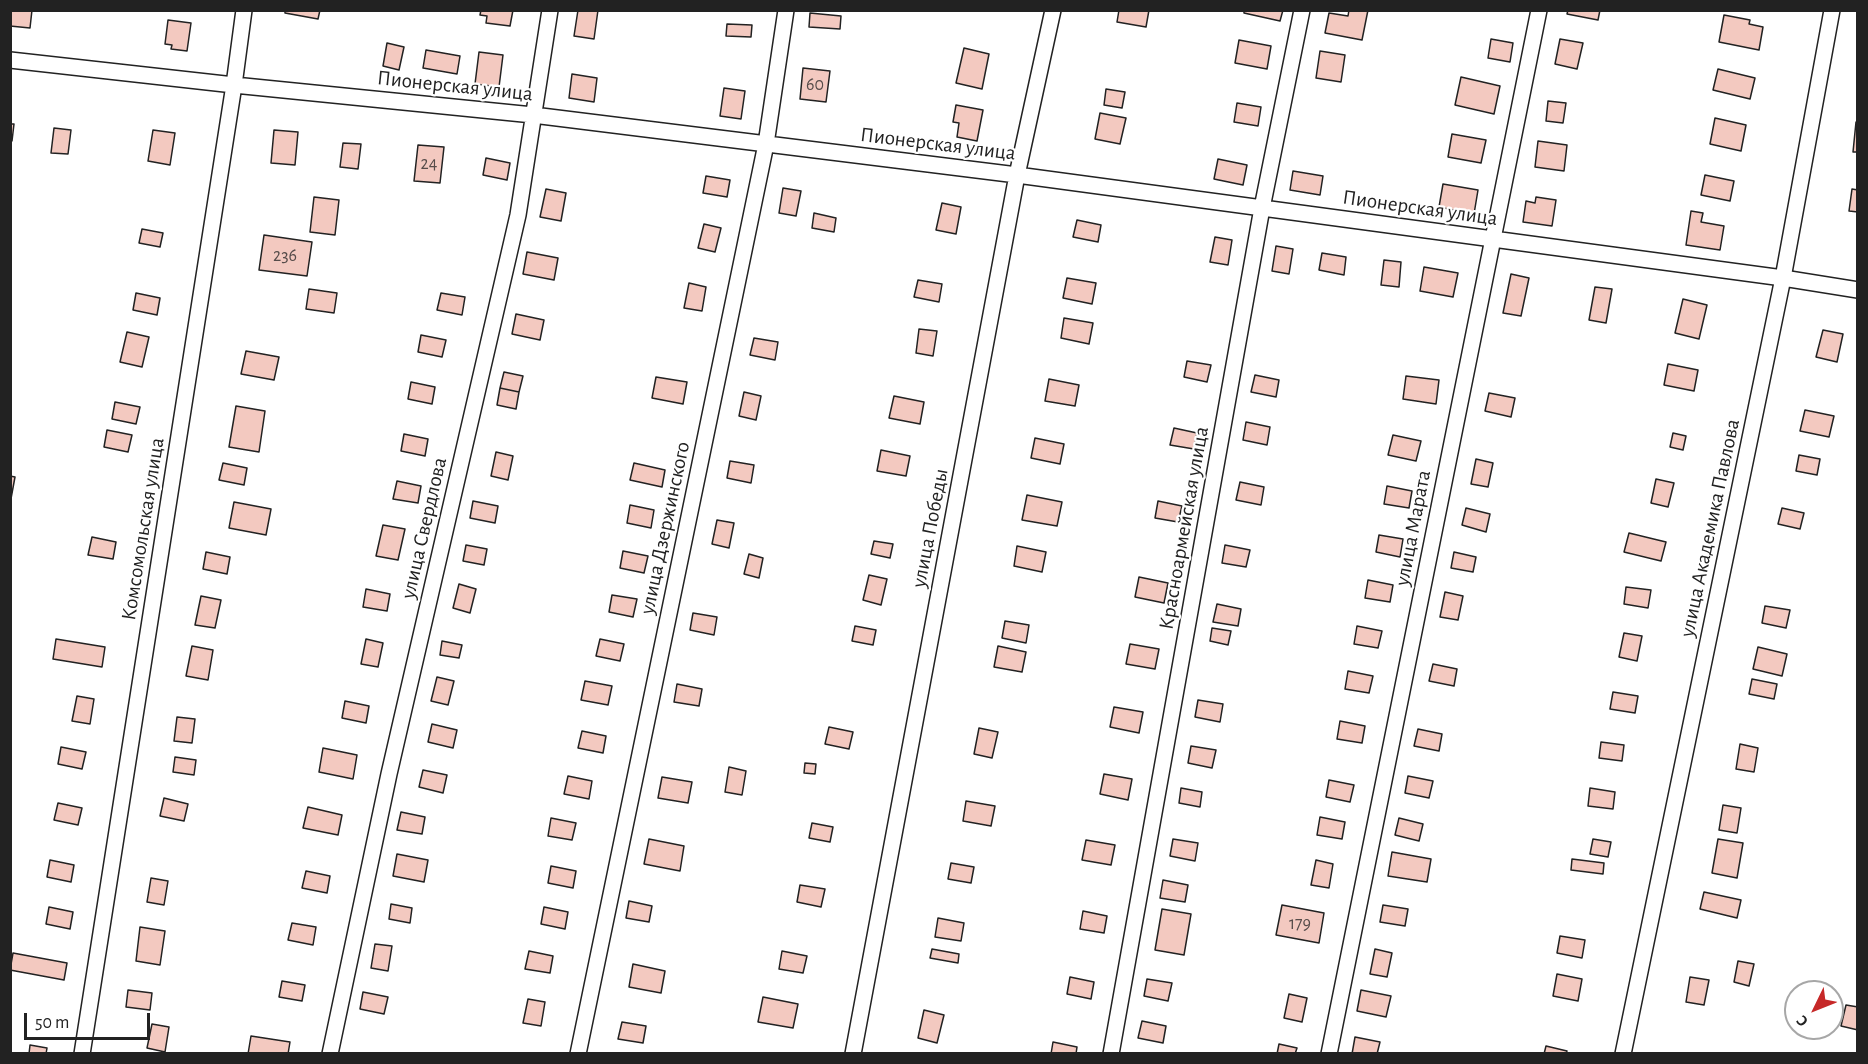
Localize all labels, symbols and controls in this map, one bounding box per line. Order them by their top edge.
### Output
street label: Пионерская улица [376,65,534,107]
house number: 60 [806,74,824,96]
street label: Пионерская улица [859,122,1017,166]
house number: 24 [421,153,437,175]
street label: Пионерская улица [1341,185,1499,231]
house number: 236 [273,245,297,267]
street label: улица Академика Павлова [1675,417,1745,639]
street label: Красноармейская улица [1154,425,1214,631]
street label: Комсомольская улица [116,436,170,622]
street label: улица Дзержинского [634,439,696,617]
street label: улица Свердлова [395,455,453,601]
street label: улица Победы [906,466,954,590]
street label: улица Марата [1389,468,1437,588]
house number: 179 [1289,913,1311,935]
north arrow [1784,980,1844,1040]
scale bar [27,1001,153,1039]
text: С [1793,1012,1811,1030]
text: 50 m [35,1014,69,1032]

